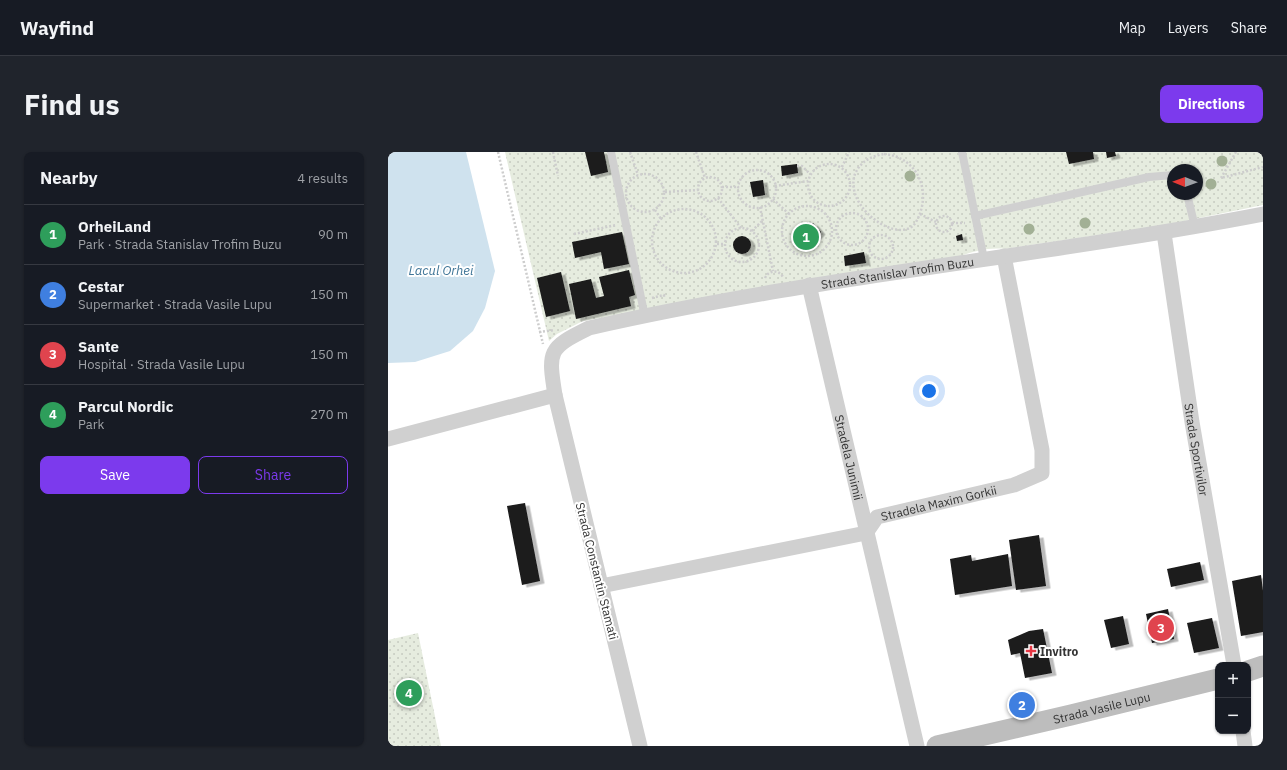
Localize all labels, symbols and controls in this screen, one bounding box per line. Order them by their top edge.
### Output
text: Wayfind [20,16,94,40]
text: Map [1119,19,1146,37]
text: Layers [1168,19,1209,37]
text: Share [1231,19,1267,37]
button: Directions [1160,85,1263,123]
text: Find us [24,86,120,123]
north arrow [1167,164,1203,200]
text: Nearby [40,167,98,189]
text: 4 results [297,170,348,187]
text: OrheiLand [78,217,151,236]
pin: 1 [793,222,819,252]
text: 1 [49,226,57,243]
text: 90 m [318,226,348,243]
text: Park · Strada Stanislav Trofim Buzu [78,236,282,253]
street label: Strada Stanislav Trofim Buzu [820,253,975,291]
water label: Lacul Orhei [409,262,474,279]
text: Cestar [78,277,124,296]
text: 2 [49,286,57,303]
text: 150 m [310,286,348,303]
text: Supermarket · Strada Vasile Lupu [78,296,272,313]
text: Sante [78,337,119,356]
text: 3 [49,346,57,363]
text: 150 m [310,346,348,363]
text: Hospital · Strada Vasile Lupu [78,356,245,373]
your location [919,381,939,401]
text: Parcul Nordic [78,397,173,416]
street label: Strada Sportivilor [1182,402,1212,498]
text: 4 [49,406,57,423]
text: 270 m [310,406,348,423]
street label: Stradela Junimii [832,413,867,502]
text: Park [78,416,104,433]
button: Save [40,456,190,494]
button: Share [198,456,348,494]
street label: Stradela Maxim Gorkii [879,482,998,523]
street label: Strada Constantin Stamati [573,501,621,641]
pin: 3 [1148,613,1174,643]
place label: Invitro [1040,644,1079,659]
marker: Invitro [1025,645,1037,657]
map controls [1215,662,1251,734]
button: + [1215,662,1251,698]
pin: 4 [396,678,422,708]
street label: Strada Vasile Lupu [1051,688,1152,726]
pin: 2 [1009,690,1035,720]
button: − [1215,698,1251,734]

